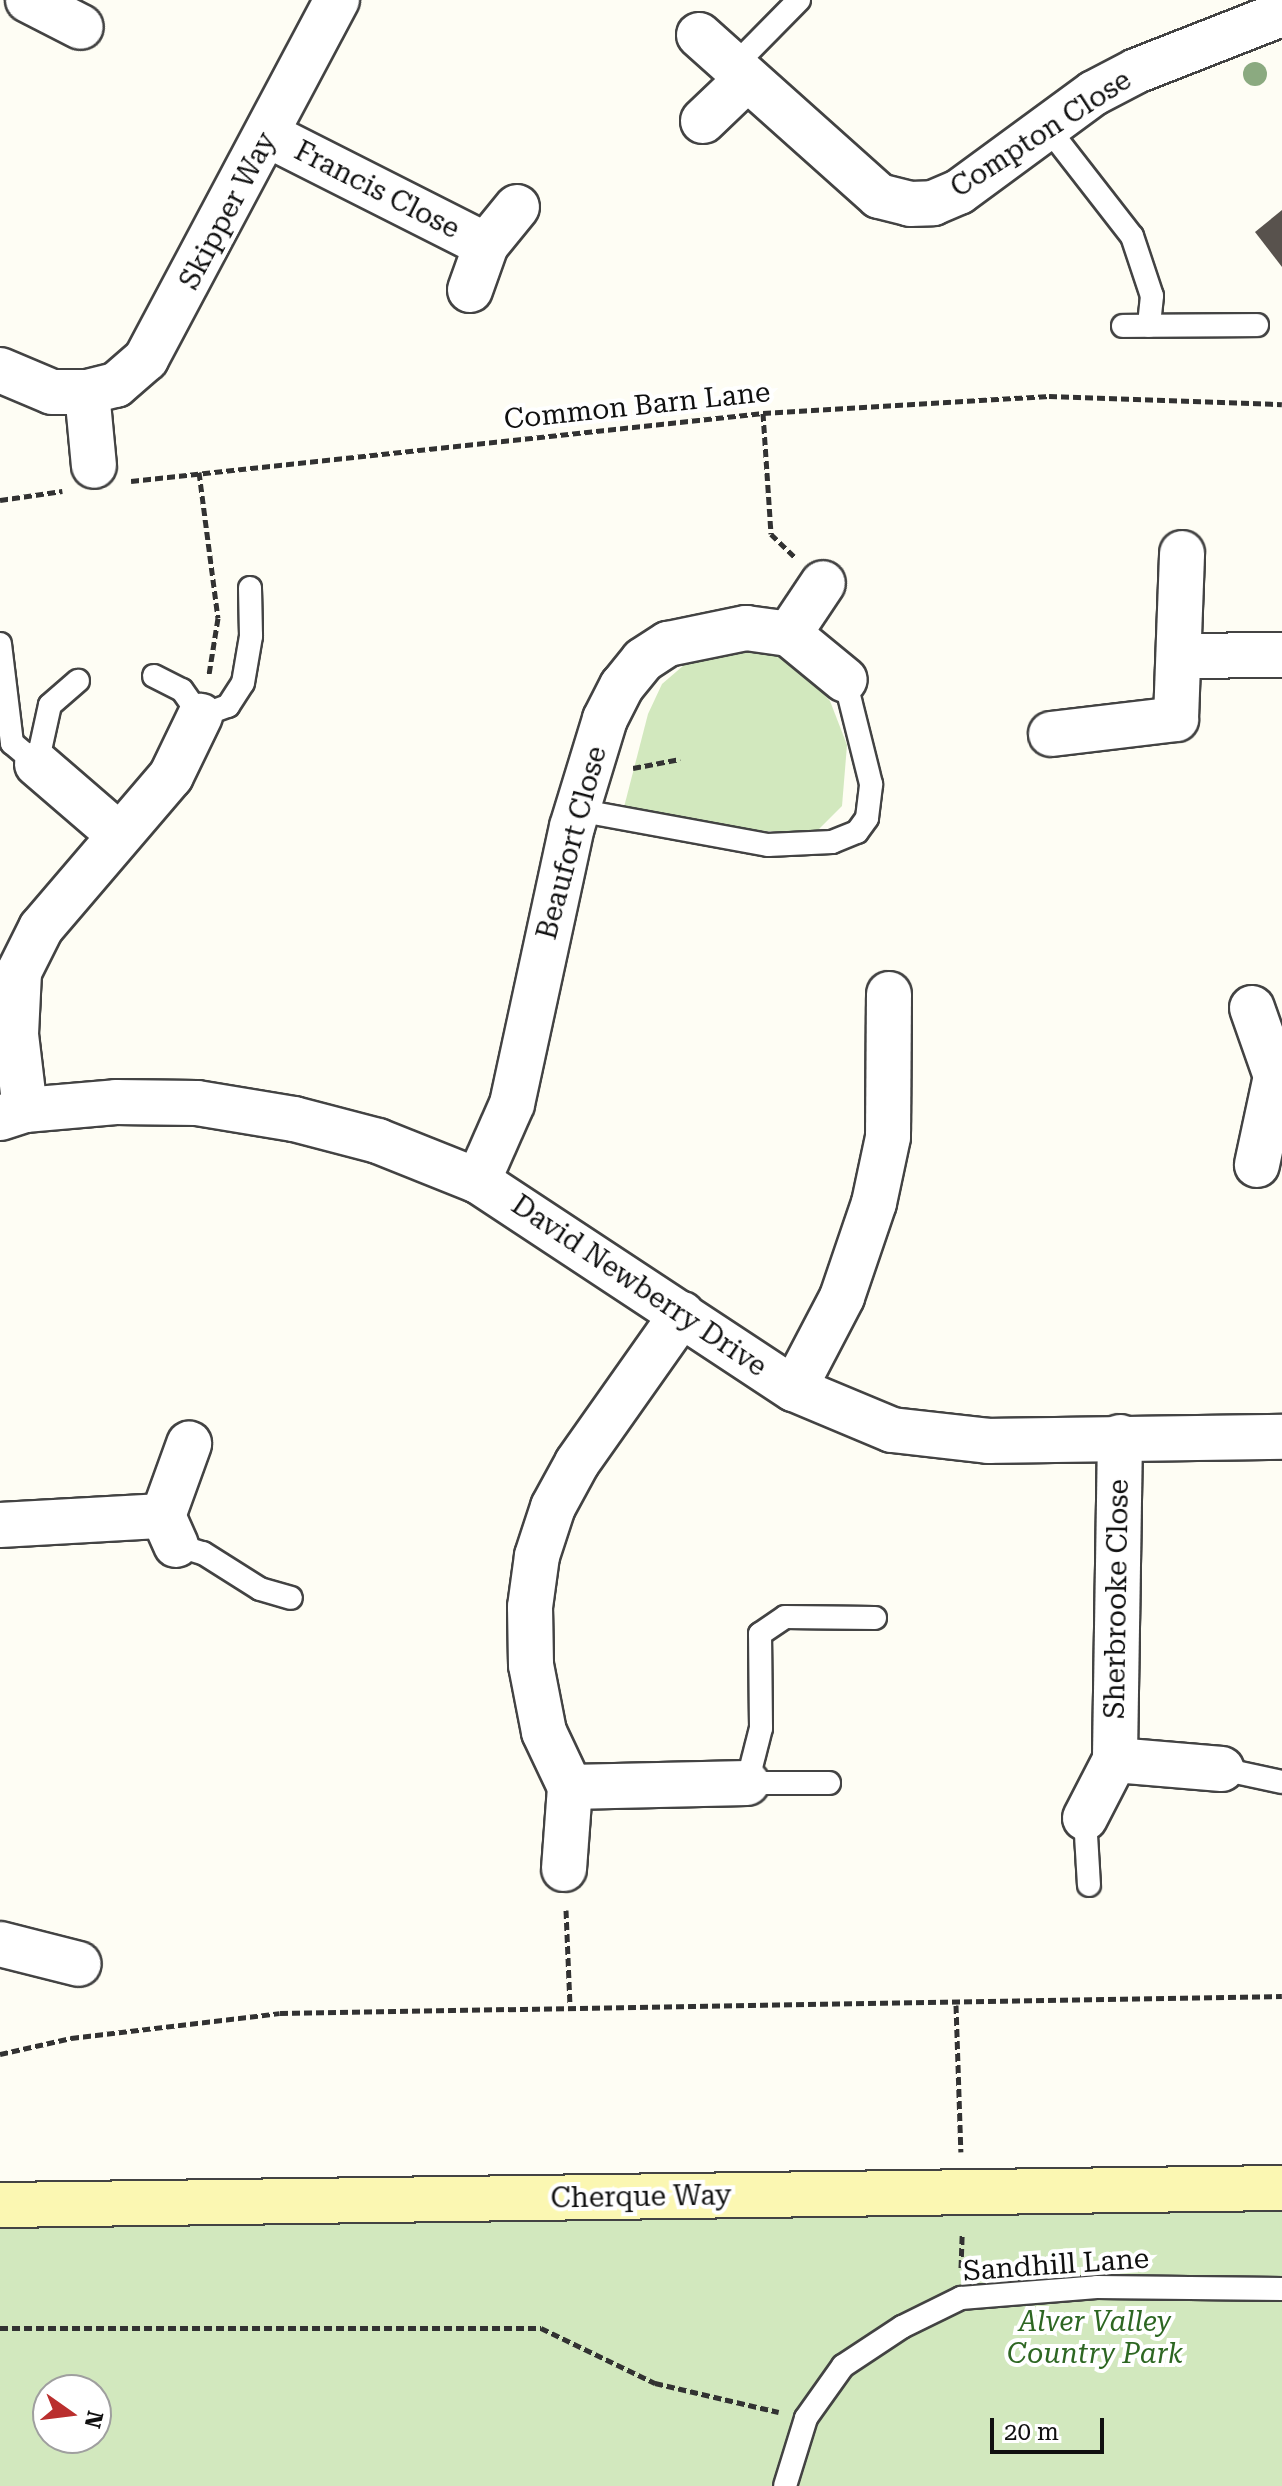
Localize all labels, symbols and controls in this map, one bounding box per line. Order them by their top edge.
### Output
street label: Compton Close [945,63,1137,205]
street label: Skipper Way [173,127,283,295]
street label: Francis Close [289,134,465,246]
street label: Common Barn Lane [502,375,772,437]
street label: Beaufort Close [530,743,614,943]
street label: David Newberry Drive [505,1188,773,1384]
street label: Sherbrooke Close [1098,1479,1136,1719]
street label: Cherque Way [550,2179,732,2215]
street label: Sandhill Lane [962,2242,1150,2288]
park label: Alver Valley Country Park [1007,2305,1183,2371]
north arrow [32,2374,112,2454]
scale bar [994,2402,1108,2452]
text: N [80,2408,108,2431]
text: 20 m [1004,2418,1059,2446]

